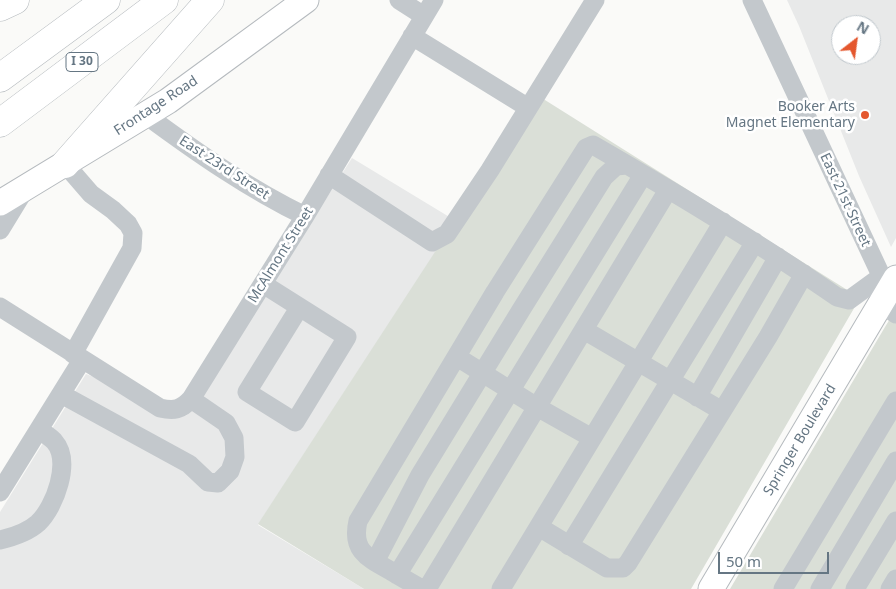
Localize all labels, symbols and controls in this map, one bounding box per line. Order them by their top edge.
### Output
north arrow [831,15,881,65]
text: N [854,16,873,39]
road number: I 30 [66,52,98,72]
street label: Frontage Road [111,73,201,139]
place label: Booker Arts Magnet Elementary [726,99,855,132]
marker: Booker Arts Magnet Elementary [859,109,871,121]
street label: East 23rd Street [176,133,272,203]
street label: East 21st Street [816,150,874,250]
street label: McAlmont Street [245,204,317,306]
street label: Springer Boulevard [760,381,840,499]
scale bar [721,542,832,574]
text: 50 m [726,551,761,571]

